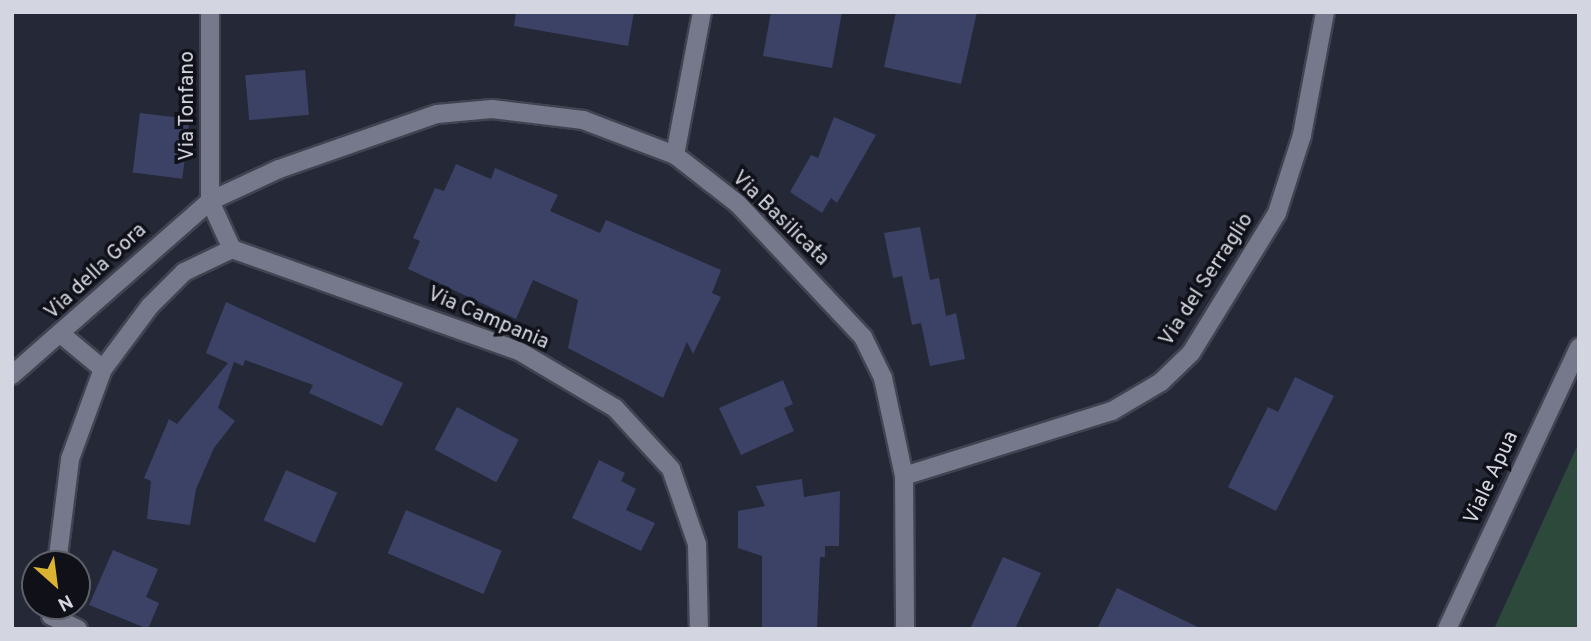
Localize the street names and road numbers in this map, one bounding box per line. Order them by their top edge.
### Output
street label: Via Tonfano [175,51,201,161]
street label: Via Basilicata [726,166,834,272]
street label: Via del Serraglio [1155,209,1259,351]
street label: Via della Gora [40,218,152,326]
street label: Via Campania [423,282,553,356]
street label: Viale Apua [1459,427,1525,529]

